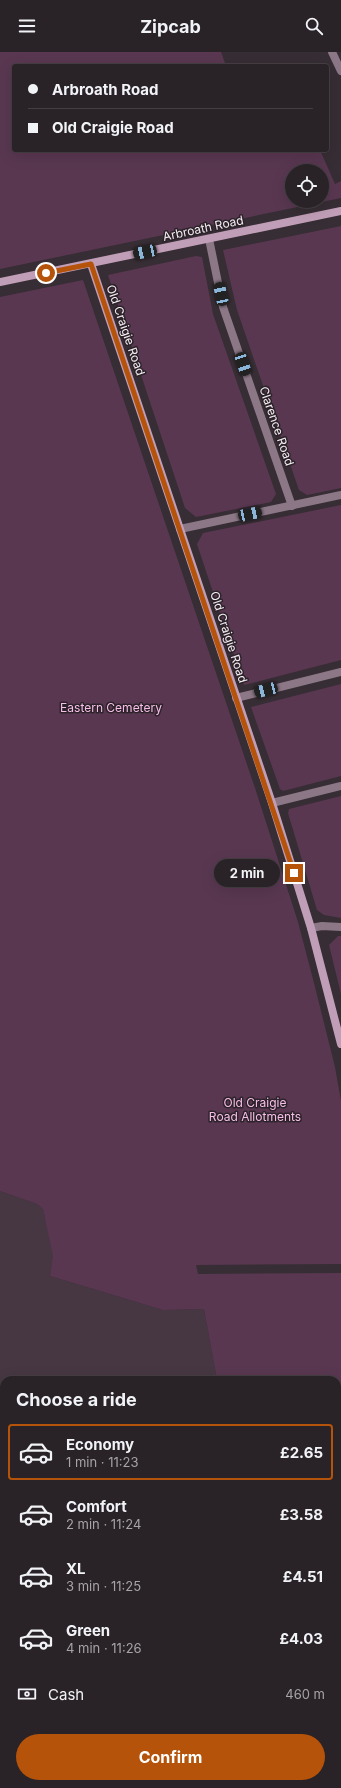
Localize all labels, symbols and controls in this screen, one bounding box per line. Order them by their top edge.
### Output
icon: menu [16,15,38,37]
icon: search [303,15,325,37]
text: Zipcab [140,16,201,37]
text: Arbroath Road [52,80,158,99]
text: Old Craigie Road [52,118,174,137]
map controls [285,164,329,208]
button: locate [285,164,329,208]
street label: Arbroath Road [161,212,245,244]
car [132,244,158,260]
route start [37,264,55,282]
car [213,281,229,307]
street label: Old Craigie Road [103,282,149,378]
car [233,351,253,377]
street label: Clarence Road [256,384,298,468]
car [237,506,263,522]
street label: Old Craigie Road [207,589,251,685]
car [253,681,279,699]
park label: Eastern Cemetery [60,700,162,715]
callout: 2 min [214,859,280,887]
route end [285,864,303,882]
text: 2 min [230,865,264,881]
park label: Old Craigie Road Allotments [209,1095,301,1124]
text: Choose a ride [16,1389,137,1410]
icon: car [18,1434,54,1470]
text: Economy [66,1435,134,1454]
text: £2.65 [280,1443,323,1462]
text: 1 min · 11:23 [66,1454,139,1470]
icon: car [18,1496,54,1532]
text: Comfort [66,1497,127,1516]
text: £3.58 [280,1505,323,1524]
text: 2 min · 11:24 [66,1516,141,1532]
icon: car [18,1558,54,1594]
text: XL [66,1559,86,1578]
text: £4.51 [283,1567,323,1586]
text: 3 min · 11:25 [66,1578,141,1594]
icon: car [18,1620,54,1656]
text: Green [66,1621,110,1640]
text: £4.03 [279,1629,323,1648]
text: 4 min · 11:26 [66,1640,142,1656]
icon: cash [16,1683,38,1705]
text: Cash [48,1685,84,1704]
text: 460 m [285,1686,325,1702]
button: Confirm [16,1734,325,1780]

